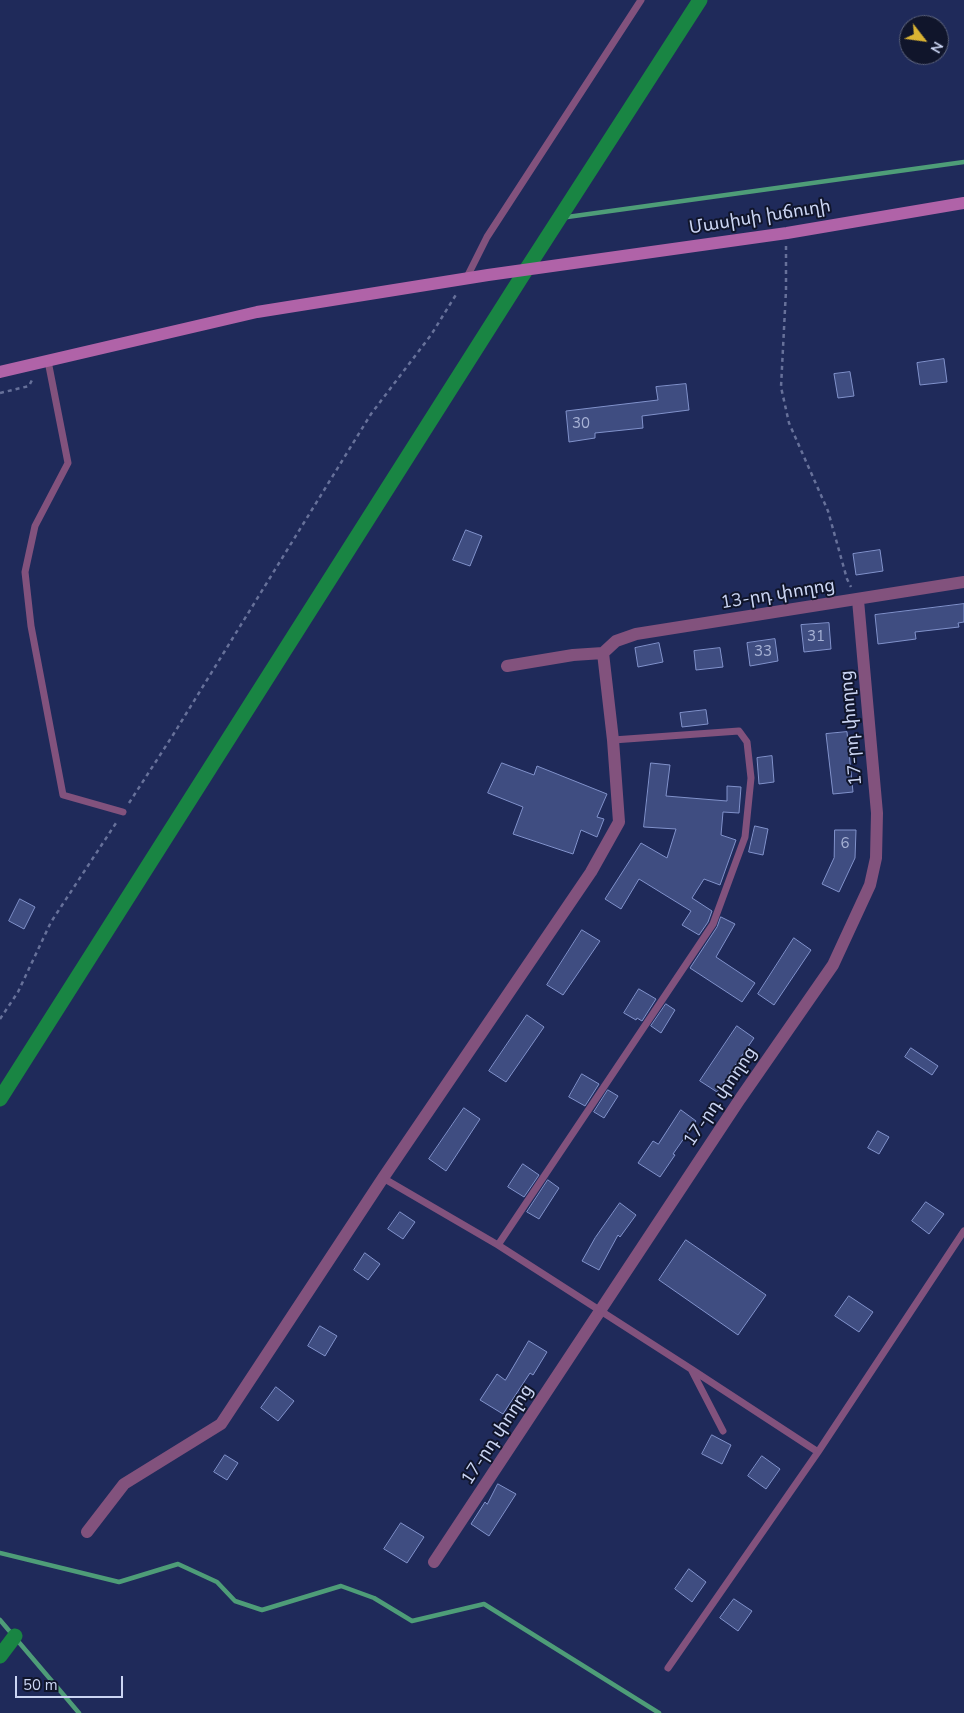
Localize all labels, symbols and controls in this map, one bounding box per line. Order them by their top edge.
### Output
north arrow [899,15,949,65]
text: N [926,38,947,57]
street label: Մասիսի խճուղի [688,196,832,240]
house number: 30 [572,415,590,433]
street label: 13-րդ փողոց [719,575,837,615]
house number: 31 [807,628,825,646]
house number: 33 [754,643,772,661]
street label: 17-րդ փողոց [836,670,868,786]
house number: 6 [841,835,849,853]
street label: 17-րդ փողոց [680,1043,762,1151]
street label: 17-րդ փողոց [457,1381,539,1489]
scale bar [18,1666,125,1698]
text: 50 m [23,1675,58,1695]

